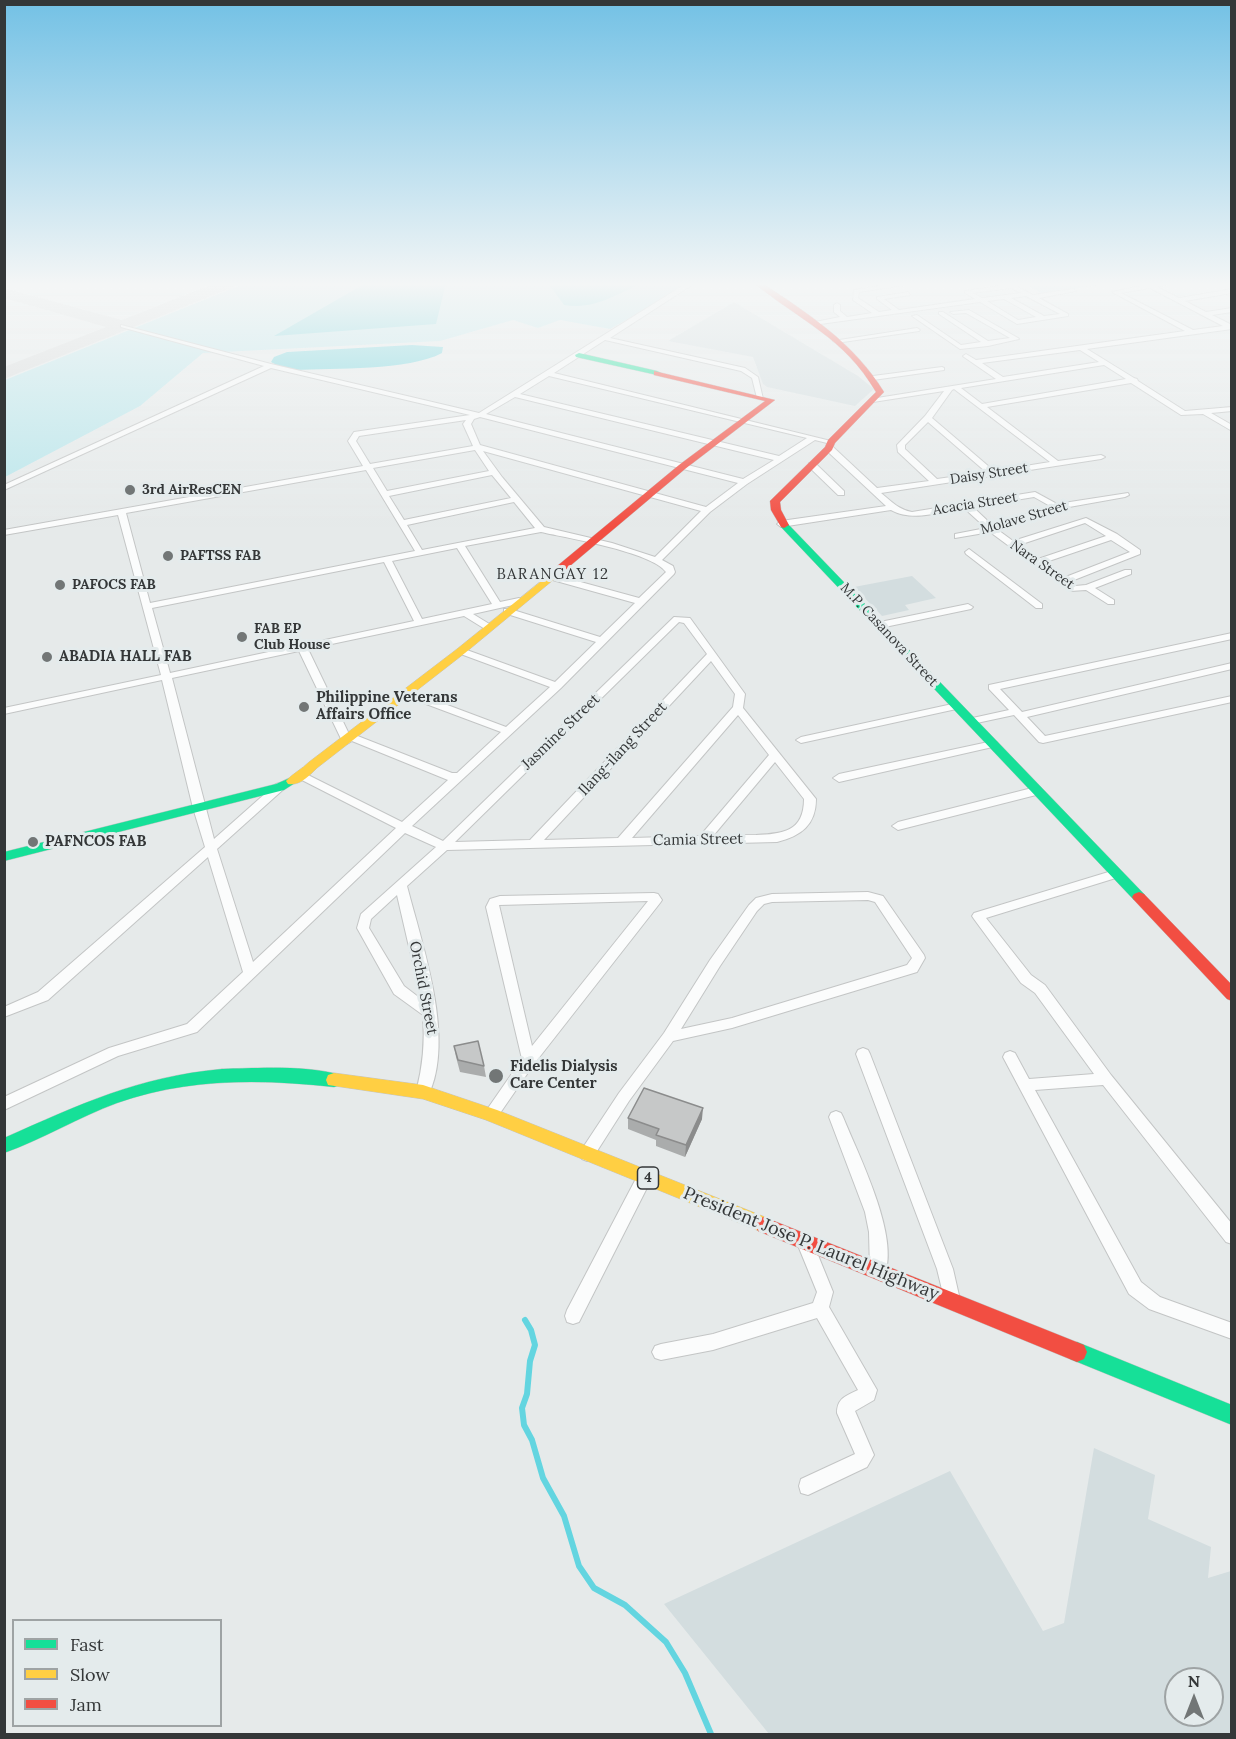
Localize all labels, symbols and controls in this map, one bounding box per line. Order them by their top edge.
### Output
street label: Daisy Street [949,460,1029,488]
place label: 3rd AirResCEN [142,482,241,498]
marker: 3rd AirResCEN [123,483,137,497]
street label: Acacia Street [932,489,1018,519]
street label: Molave Street [979,498,1069,538]
street label: Nara Street [1007,537,1077,593]
place label: PAFTSS FAB [180,548,261,564]
marker: PAFTSS FAB [161,549,175,563]
district label: BARANGAY 12 [497,566,609,584]
place label: PAFOCS FAB [72,577,156,593]
marker: PAFOCS FAB [53,578,67,592]
street label: M.P. Casanova Street [837,580,941,690]
place label: FAB EP Club House [254,621,330,654]
marker: FAB EP Club House [235,630,249,644]
place label: ABADIA HALL FAB [59,648,192,666]
marker: ABADIA HALL FAB [40,650,54,664]
place label: Philippine Veterans Affairs Office [316,689,457,724]
street label: Jasmine Street [518,690,604,774]
street label: Ilang-ilang Street [575,698,671,800]
marker: Philippine Veterans Affairs Office [297,700,311,714]
street label: Camia Street [653,830,743,850]
place label: PAFNCOS FAB [45,833,146,851]
marker: PAFNCOS FAB [26,835,40,849]
street label: Orchid Street [405,940,441,1036]
place label: Fidelis Dialysis Care Center [510,1058,617,1093]
marker: Fidelis Dialysis Care Center [487,1067,505,1085]
road number: 4 [638,1167,658,1189]
street label: President Jose P. Laurel Highway [680,1183,942,1305]
legend [12,1619,222,1727]
text: Fast [70,1633,104,1656]
text: Slow [70,1663,110,1686]
north arrow [1164,1667,1224,1727]
text: N [1188,1671,1200,1691]
text: Jam [70,1693,102,1716]

